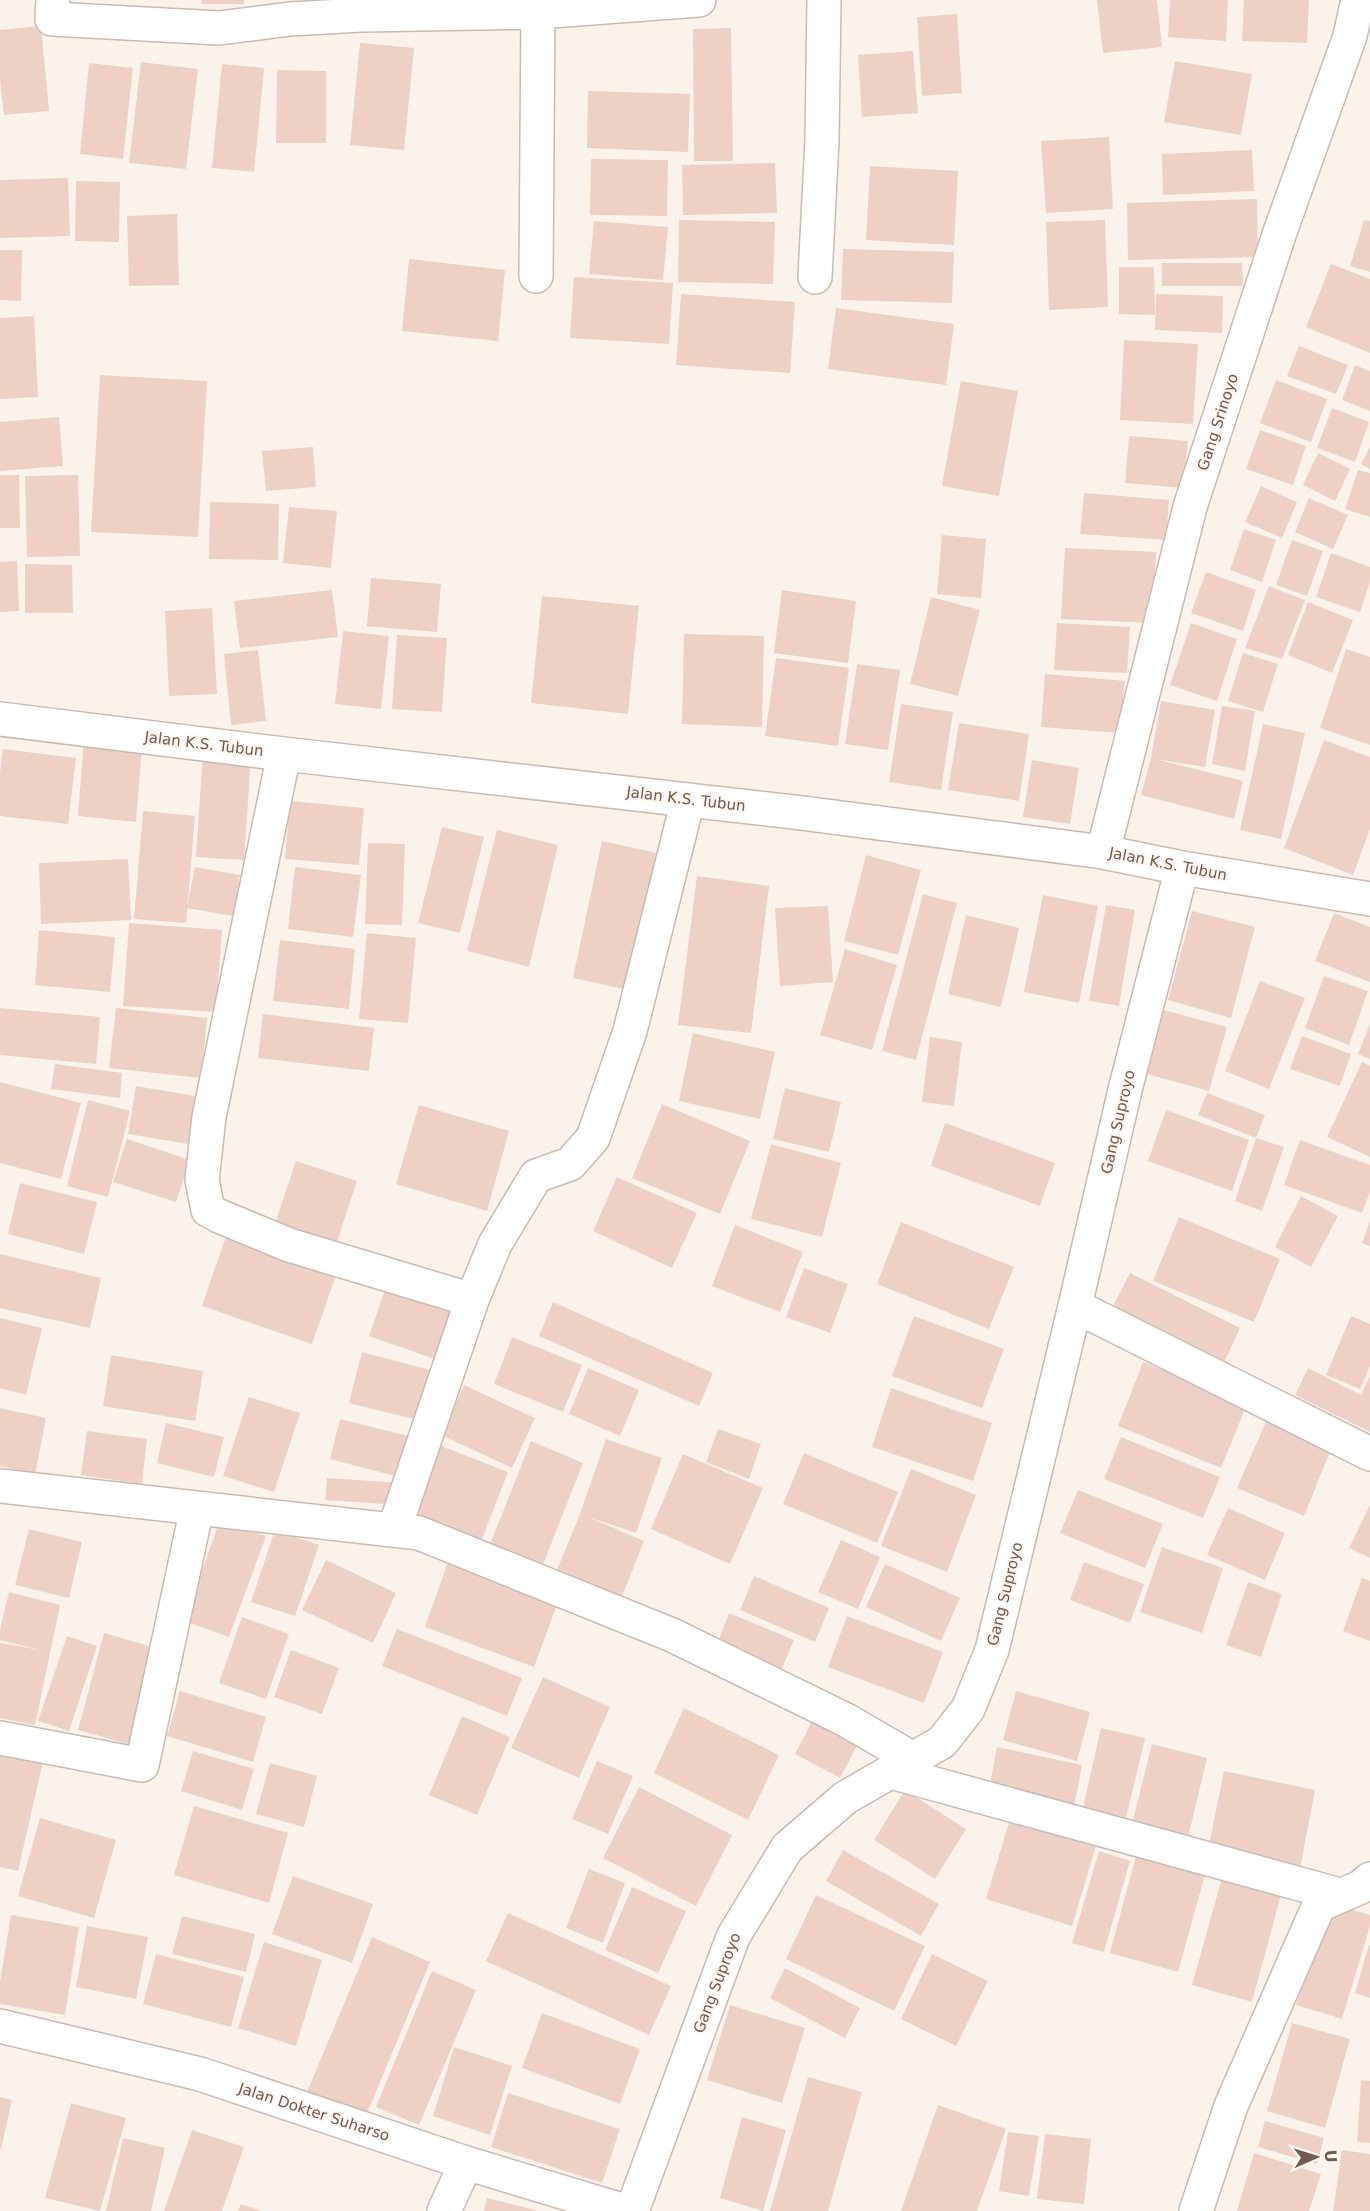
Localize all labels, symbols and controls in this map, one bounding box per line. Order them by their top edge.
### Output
street label: Gang Srinoyo [1194,371,1242,473]
street label: Jalan K.S. Tubun [142,728,265,760]
street label: Jalan K.S. Tubun [624,783,747,815]
street label: Jalan K.S. Tubun [1106,844,1229,884]
street label: Gang Suproyo [1097,1068,1139,1176]
street label: Gang Suproyo [983,1540,1027,1648]
street label: Gang Suproyo [690,1930,744,2036]
street label: Jalan Dokter Suharso [235,2079,392,2145]
north arrow [1286,2127,1346,2187]
text: U [1321,2149,1340,2163]

